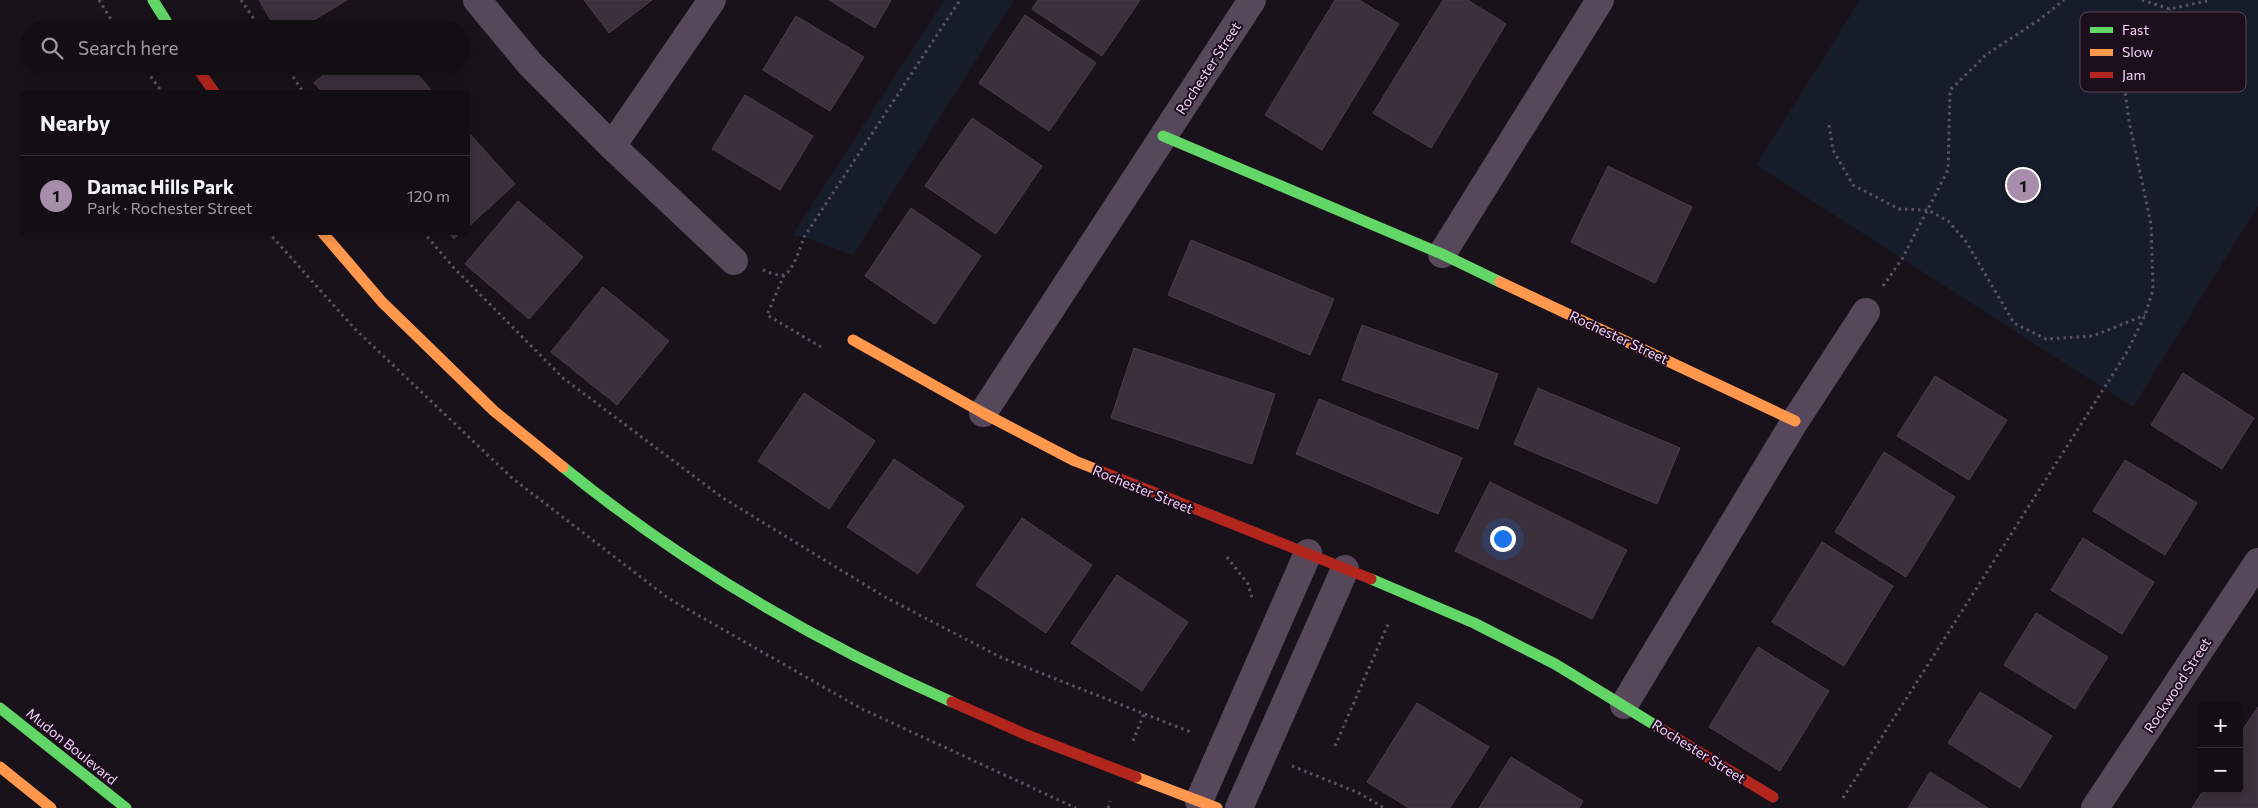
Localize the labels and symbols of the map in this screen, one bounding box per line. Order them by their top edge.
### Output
legend [2080,12,2246,92]
street label: Rochester Street [1172,18,1244,117]
text: Fast [2122,21,2149,38]
text: Slow [2122,43,2153,60]
text: Jam [2122,66,2146,83]
pin: 1 [2007,166,2039,204]
street label: Rochester Street [1567,307,1671,367]
street label: Rochester Street [1090,461,1196,517]
your location [1490,526,1516,552]
street label: Rockwood Street [2140,634,2214,736]
street label: Mudon Boulevard [23,704,121,788]
street label: Rochester Street [1649,715,1749,787]

